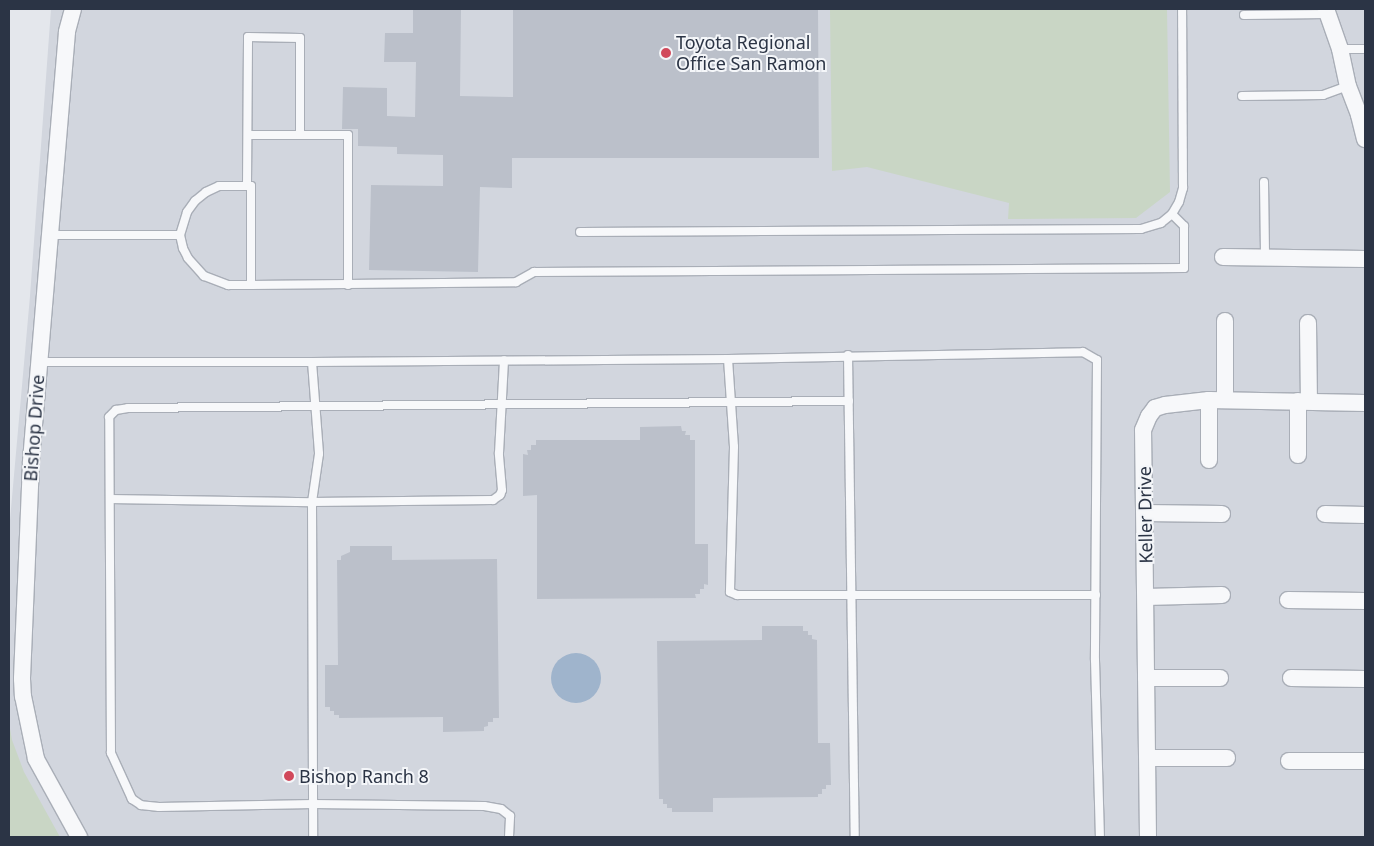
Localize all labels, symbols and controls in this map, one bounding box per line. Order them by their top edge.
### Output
place label: Toyota Regional Office San Ramon [676,32,826,74]
marker: Toyota Regional Office San Ramon [660,47,672,59]
street label: Bishop Drive [19,374,49,482]
street label: Keller Drive [1133,466,1157,564]
place label: Bishop Ranch 8 [299,765,429,787]
marker: Bishop Ranch 8 [283,770,295,782]

